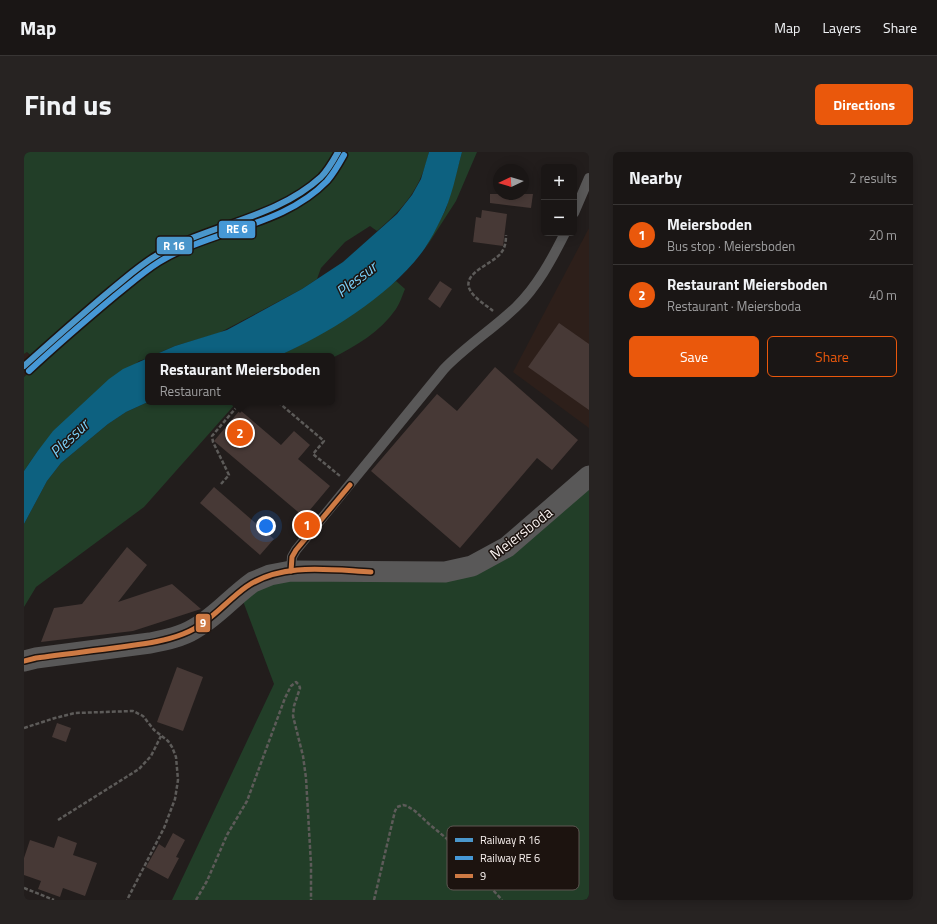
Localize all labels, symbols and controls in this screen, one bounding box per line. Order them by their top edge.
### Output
text: Map [20,13,56,42]
text: Map [774,17,800,38]
text: Layers [822,17,861,38]
text: Share [883,17,917,38]
text: Find us [24,83,112,126]
button: Directions [815,84,913,125]
north arrow [493,164,529,200]
map controls [541,164,577,236]
button: + [541,164,577,200]
text: Nearby [629,165,682,191]
text: 2 results [849,168,897,188]
button: − [541,200,577,236]
text: Meiersboden [667,213,752,236]
line badge: RE 6 [218,220,256,239]
text: RE 6 [226,221,248,237]
text: 1 [638,225,646,245]
text: 20 m [869,225,897,245]
line badge: R 16 [156,236,193,255]
text: Bus stop · Meiersboden [667,236,795,256]
text: R 16 [163,238,185,254]
water label: Plessur [330,254,383,303]
text: Restaurant Meiersboden [667,273,828,296]
text: 2 [638,285,646,305]
text: 40 m [869,285,897,305]
text: Restaurant · Meiersboda [667,296,801,316]
button: Save [629,336,759,377]
button: Share [767,336,897,377]
popup [145,353,335,405]
text: Restaurant Meiersboden [160,358,320,381]
text: Restaurant [160,381,221,401]
water label: Plessur [44,412,95,463]
pin: 2 [227,418,253,448]
street label: Meiersboda [485,501,558,565]
pin: 1 [294,510,320,540]
your location [256,516,276,536]
line badge: 9 [195,613,211,633]
text: 9 [200,615,206,631]
legend [447,826,579,890]
text: Railway R 16 [480,832,540,848]
text: Railway RE 6 [480,850,540,866]
text: 9 [480,868,486,884]

